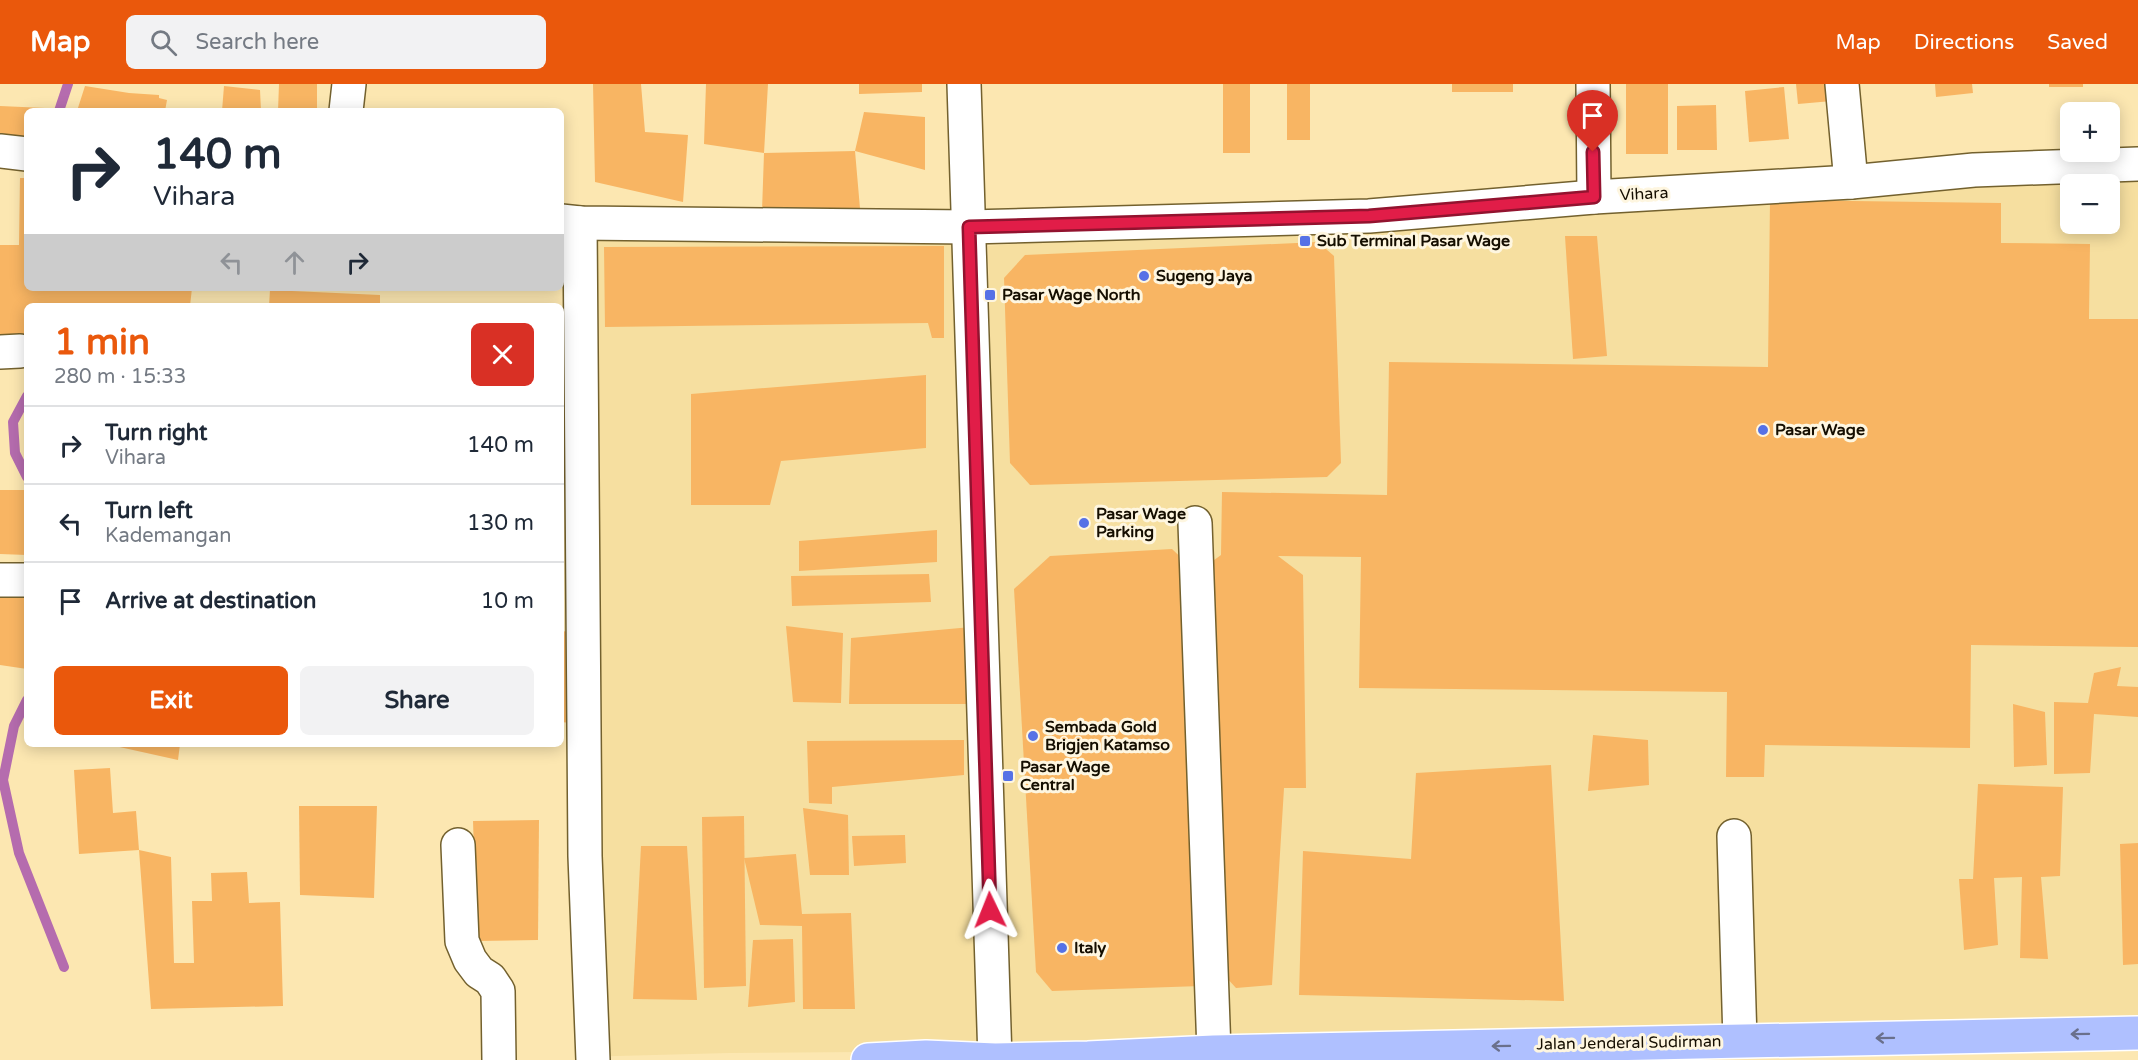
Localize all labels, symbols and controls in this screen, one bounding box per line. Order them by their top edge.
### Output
search box [126,15,546,69]
text: Map [30,25,90,59]
icon: search [147,26,180,59]
text: Search here [195,29,319,55]
text: Map [1835,30,1881,55]
text: Directions [1914,30,2014,55]
text: Saved [2047,30,2108,55]
pin [1567,90,1618,152]
icon: arrive [1576,99,1609,132]
map controls [2060,102,2120,234]
button: + [2060,102,2120,162]
text: 140 m [153,129,282,180]
icon: right [54,132,132,210]
button: − [2060,174,2120,234]
text: Vihara [153,180,235,213]
street label: Vihara [1619,183,1669,205]
place label: Sub Terminal Pasar Wage [1317,231,1510,251]
marker: Sub Terminal Pasar Wage [1298,234,1312,248]
icon: left [215,246,248,279]
icon: ahead [278,246,311,279]
icon: right [341,246,374,279]
place label: Sugeng Jaya [1156,266,1252,286]
marker: Sugeng Jaya [1137,269,1151,283]
place label: Pasar Wage North [1002,285,1140,305]
marker: Pasar Wage North [983,288,997,302]
text: 1 min [54,321,150,364]
button: close [471,323,534,386]
text: 280 m · 15:33 [54,365,186,389]
text: Turn right [105,420,207,446]
place label: Pasar Wage [1775,420,1865,440]
marker: Pasar Wage [1756,423,1770,437]
icon: right [54,429,87,462]
text: 140 m [467,432,534,458]
text: Vihara [105,446,166,470]
text: Turn left [105,498,193,524]
place label: Pasar Wage Parking [1096,504,1186,542]
icon: left [54,507,87,540]
text: 130 m [467,510,534,536]
marker: Pasar Wage Parking [1077,516,1091,530]
text: Kademangan [105,524,231,548]
icon: arrive [54,585,87,618]
text: Arrive at destination [105,588,316,614]
text: 10 m [480,588,534,614]
button: Exit [54,666,288,735]
button: Share [300,666,534,735]
place label: Sembada Gold Brigjen Katamso [1045,717,1170,755]
marker: Sembada Gold Brigjen Katamso [1026,729,1040,743]
place label: Pasar Wage Central [1020,757,1110,795]
marker: Pasar Wage Central [1001,769,1015,783]
position arrow [958,878,1022,942]
place label: Italy [1074,938,1106,958]
marker: Italy [1055,941,1069,955]
one-way arrow [2070,1029,2090,1040]
street label: Jalan Jenderal Sudirman [1536,1031,1722,1055]
one-way arrow [1875,1032,1895,1044]
one-way arrow [1491,1040,1511,1052]

